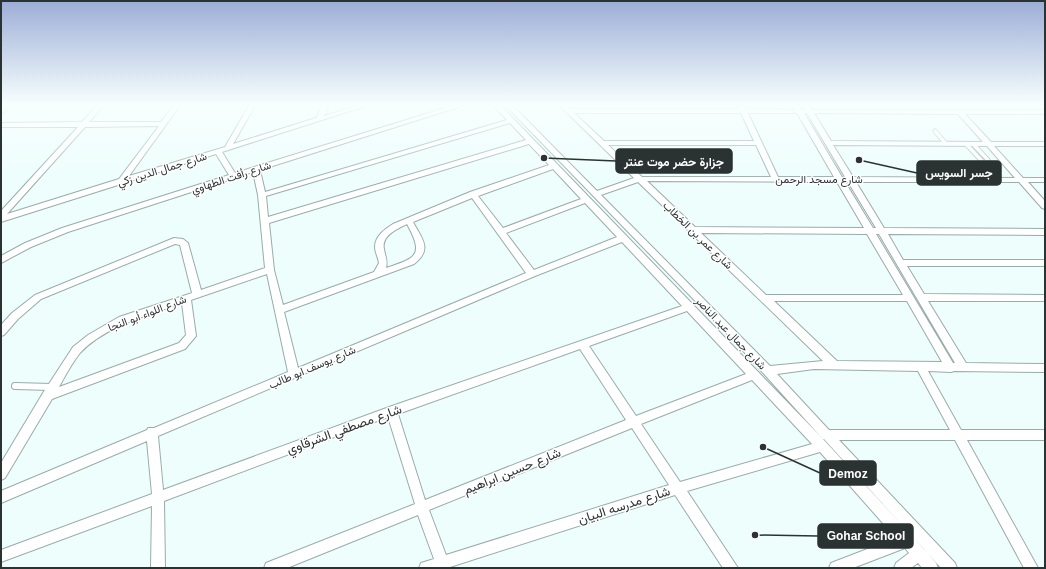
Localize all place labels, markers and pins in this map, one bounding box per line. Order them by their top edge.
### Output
callout: جزارة حضر موت عنتر [616,149,732,173]
callout: جسر السويس [917,161,1001,185]
callout: Demoz [820,461,876,485]
callout: Gohar School [818,524,913,548]

